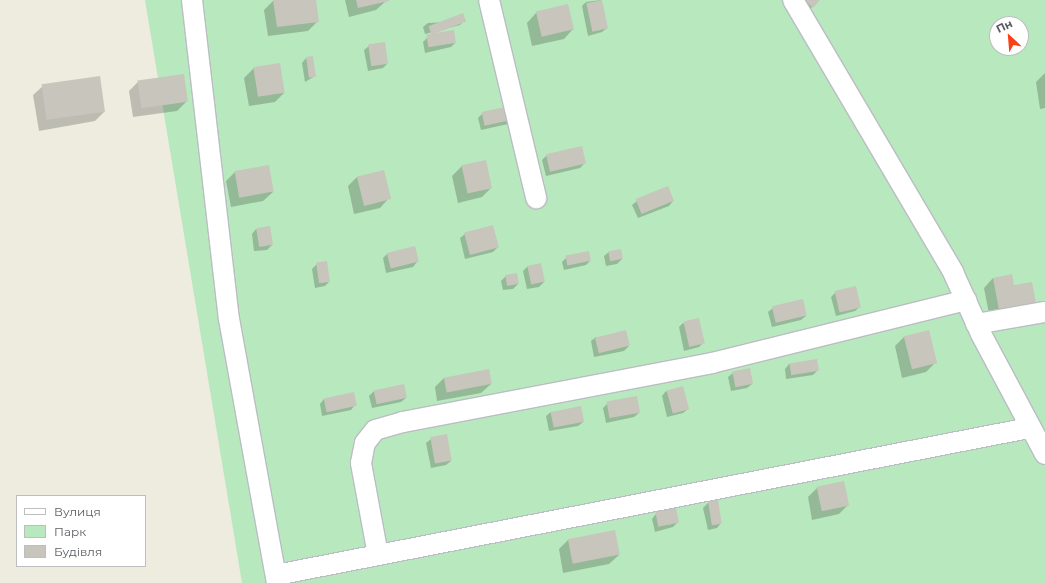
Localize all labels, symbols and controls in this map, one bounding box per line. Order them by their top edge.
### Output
north arrow [989,16,1029,56]
text: Пн [994,16,1015,36]
legend [16,495,146,567]
text: Вулиця [54,504,101,519]
text: Парк [54,524,86,539]
text: Будівля [54,544,102,559]

